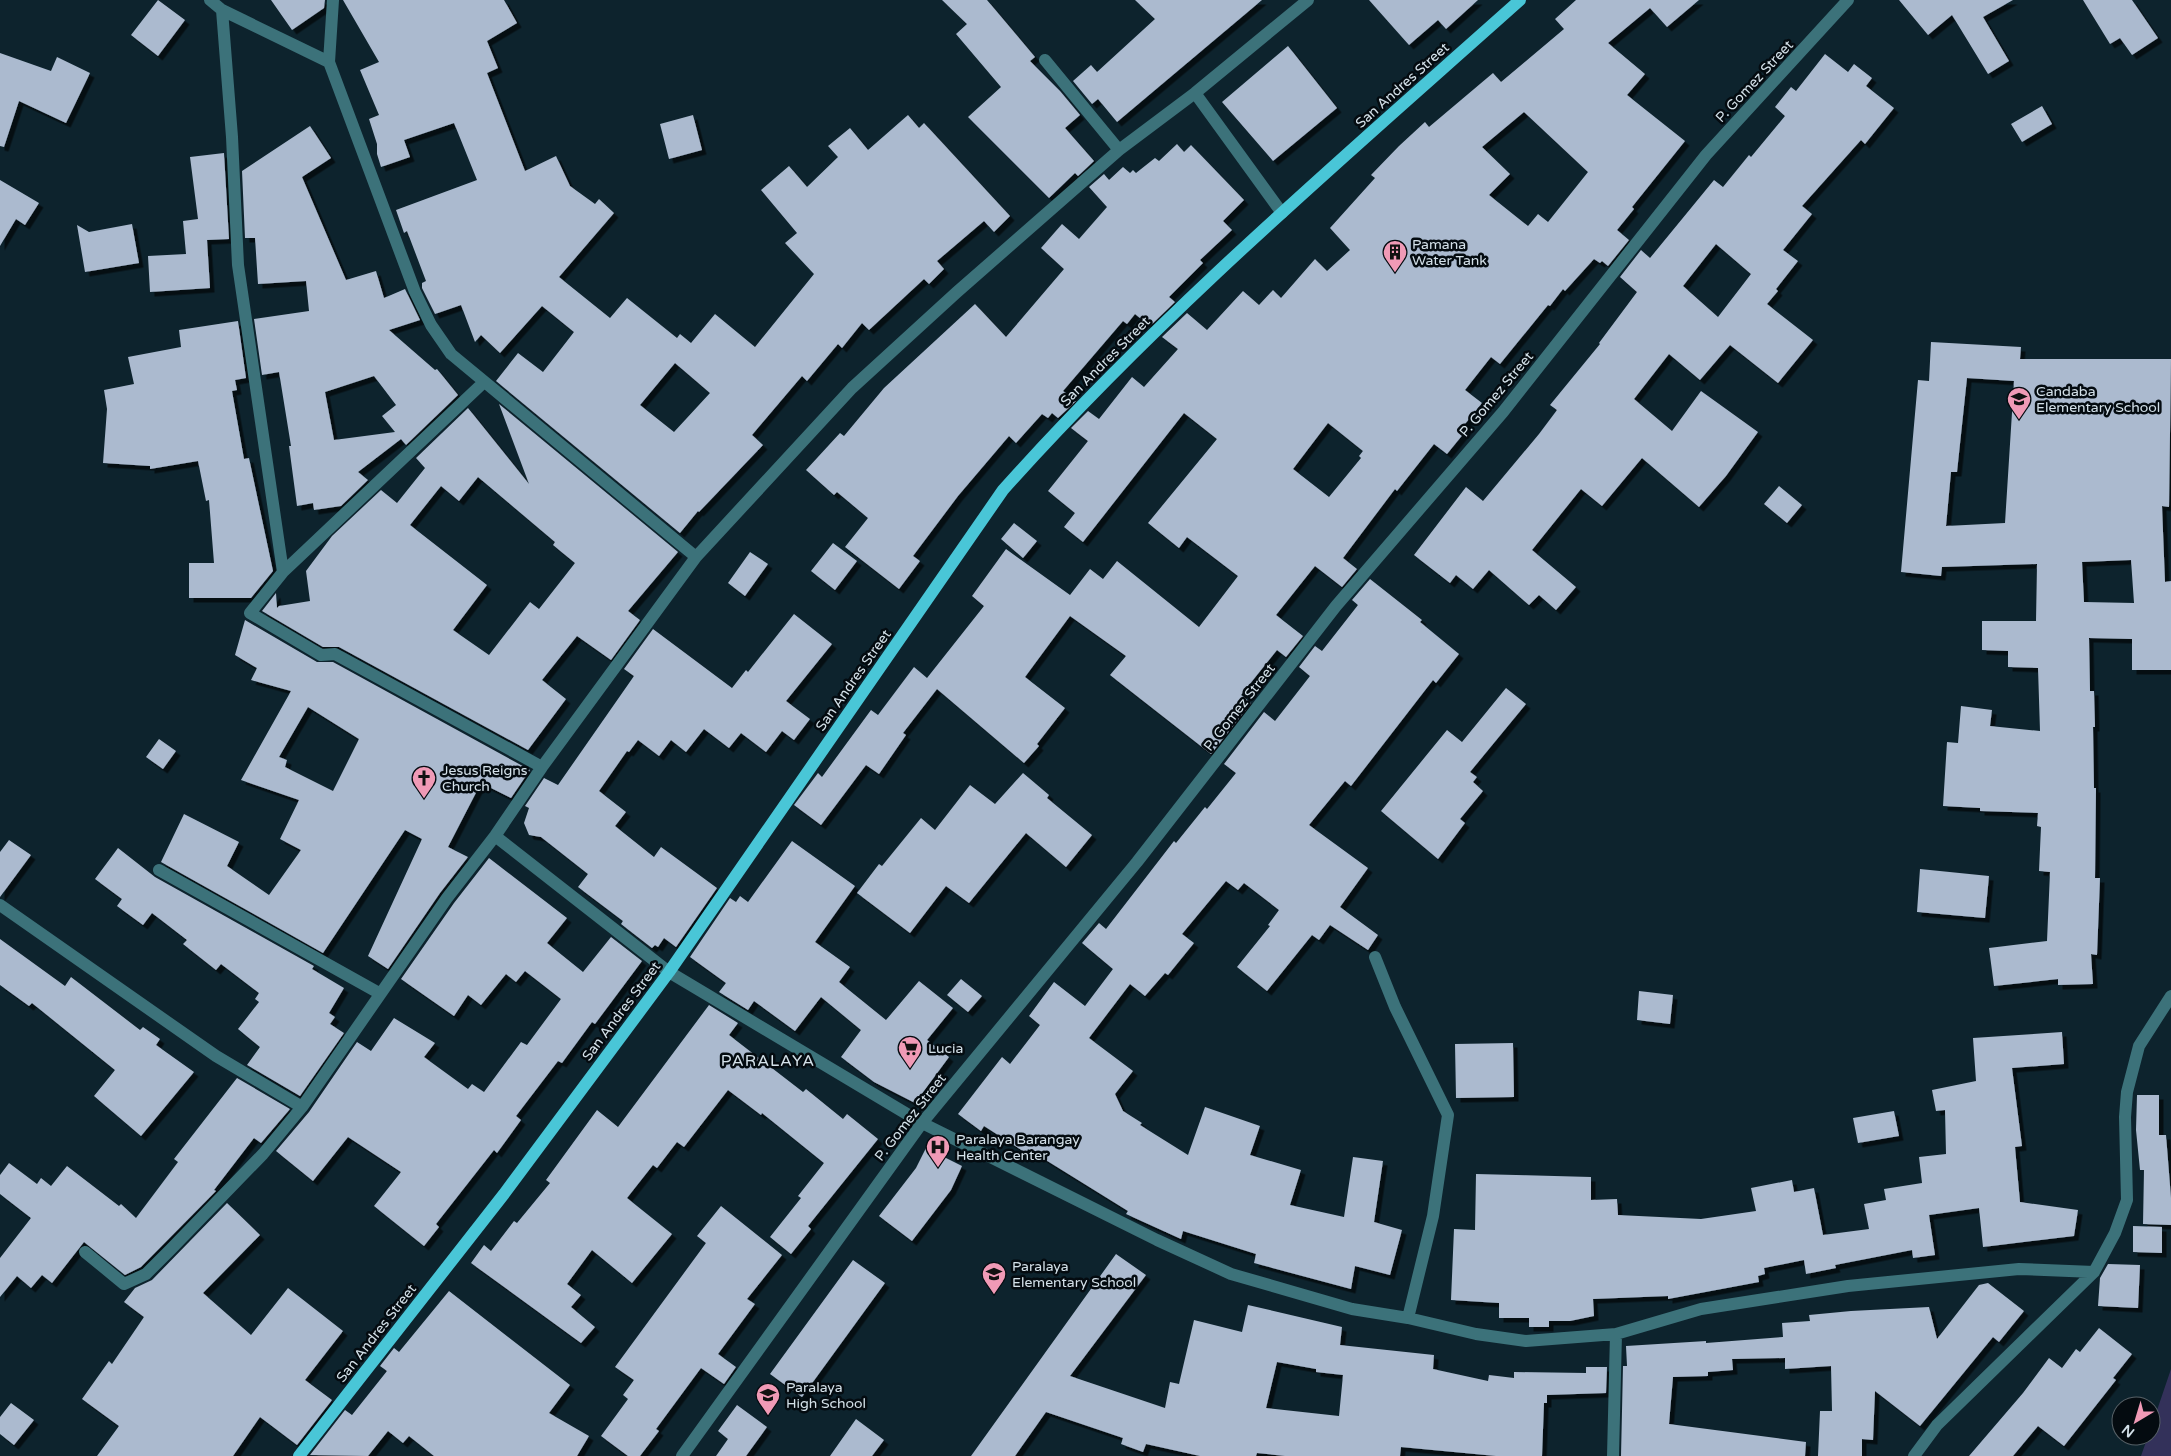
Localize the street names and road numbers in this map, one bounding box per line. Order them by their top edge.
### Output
street label: P. Gomez Street [1712,36,1797,126]
street label: San Andres Street [1352,39,1453,132]
street label: San Andres Street [1057,313,1154,410]
street label: P. Gomez Street [1456,348,1537,440]
street label: San Andres Street [812,626,895,734]
street label: P. Gomez Street [1200,660,1279,754]
street label: San Andres Street [579,958,665,1064]
street label: P. Gomez Street [871,1070,950,1164]
street label: San Andres Street [333,1280,420,1386]

